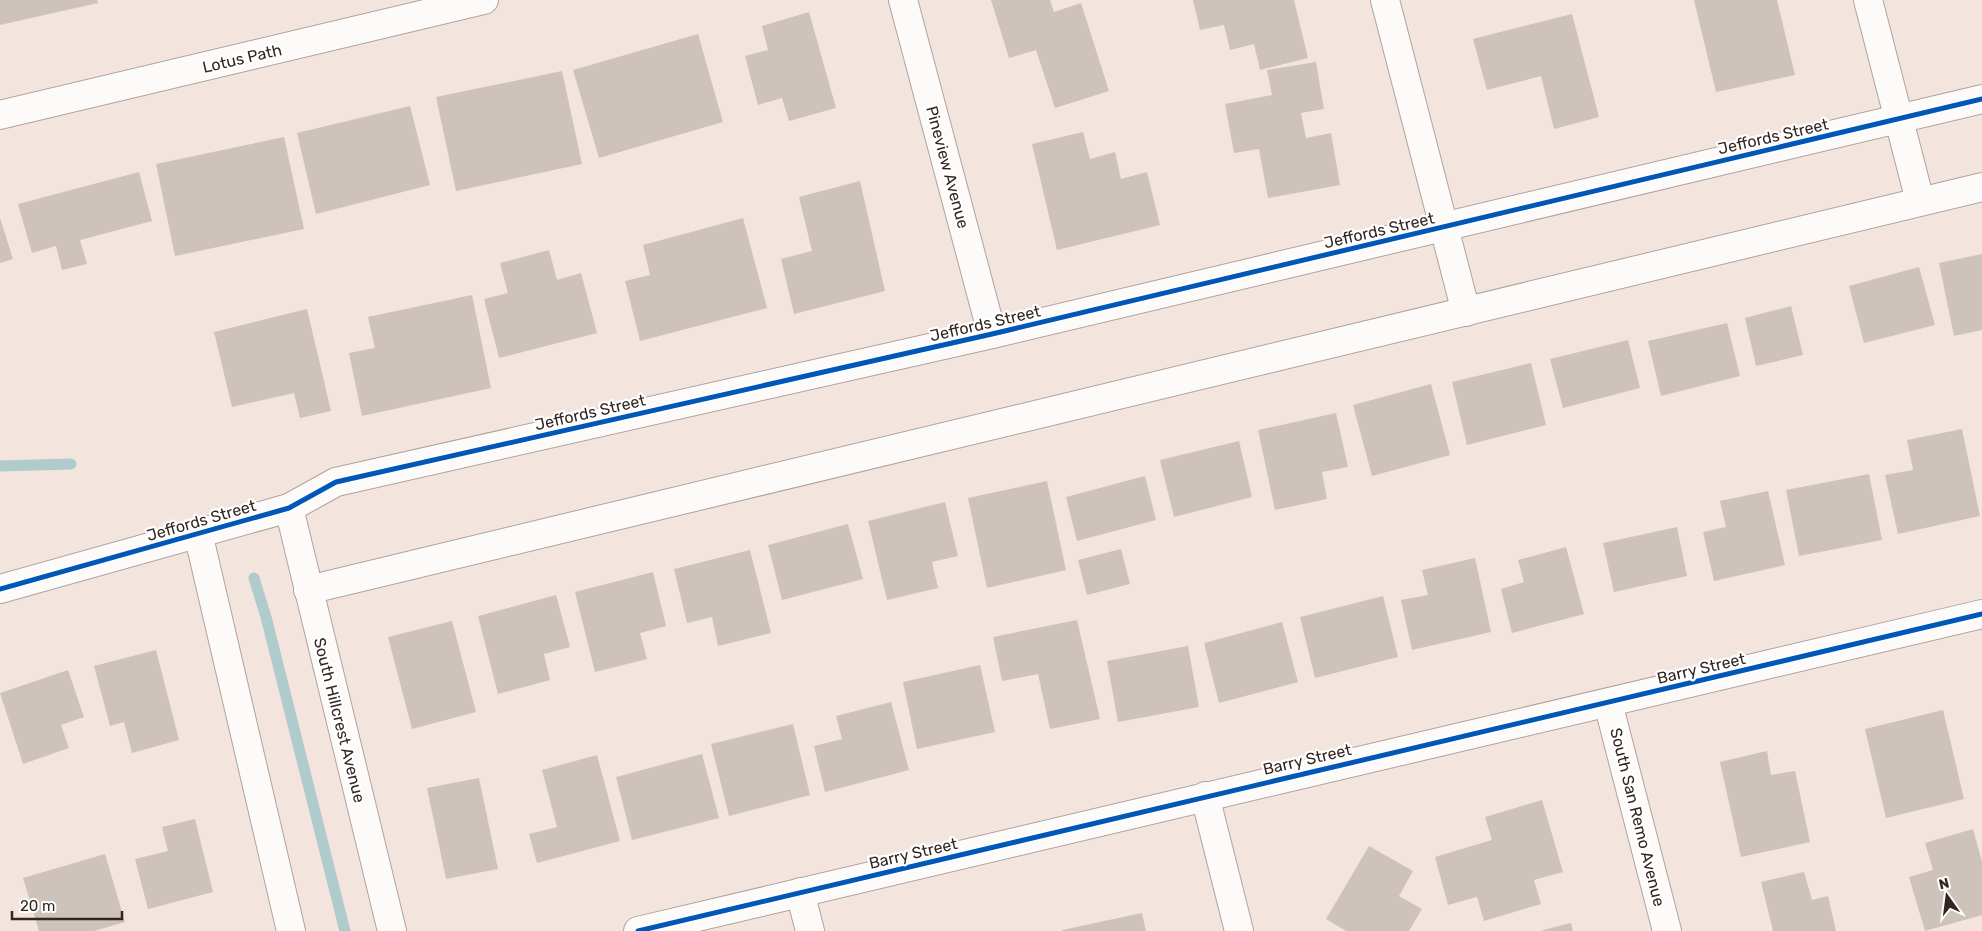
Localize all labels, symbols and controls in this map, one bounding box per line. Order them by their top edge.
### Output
street label: Lotus Path [201,40,284,77]
street label: Pineview Avenue [922,104,973,230]
street label: Jeffords Street [1716,115,1830,158]
street label: Jeffords Street [1322,209,1436,252]
street label: Jeffords Street [928,302,1042,345]
street label: Jeffords Street [533,391,647,434]
street label: Jeffords Street [144,496,258,545]
street label: South Hillcrest Avenue [310,636,369,805]
street label: Barry Street [1655,649,1747,688]
street label: South San Remo Avenue [1606,726,1669,908]
street label: Barry Street [1261,740,1353,779]
street label: Barry Street [867,834,959,873]
north arrow [1922,871,1972,921]
text: N [1937,874,1951,893]
scale bar [12,888,122,920]
text: 20 m [20,897,55,915]

